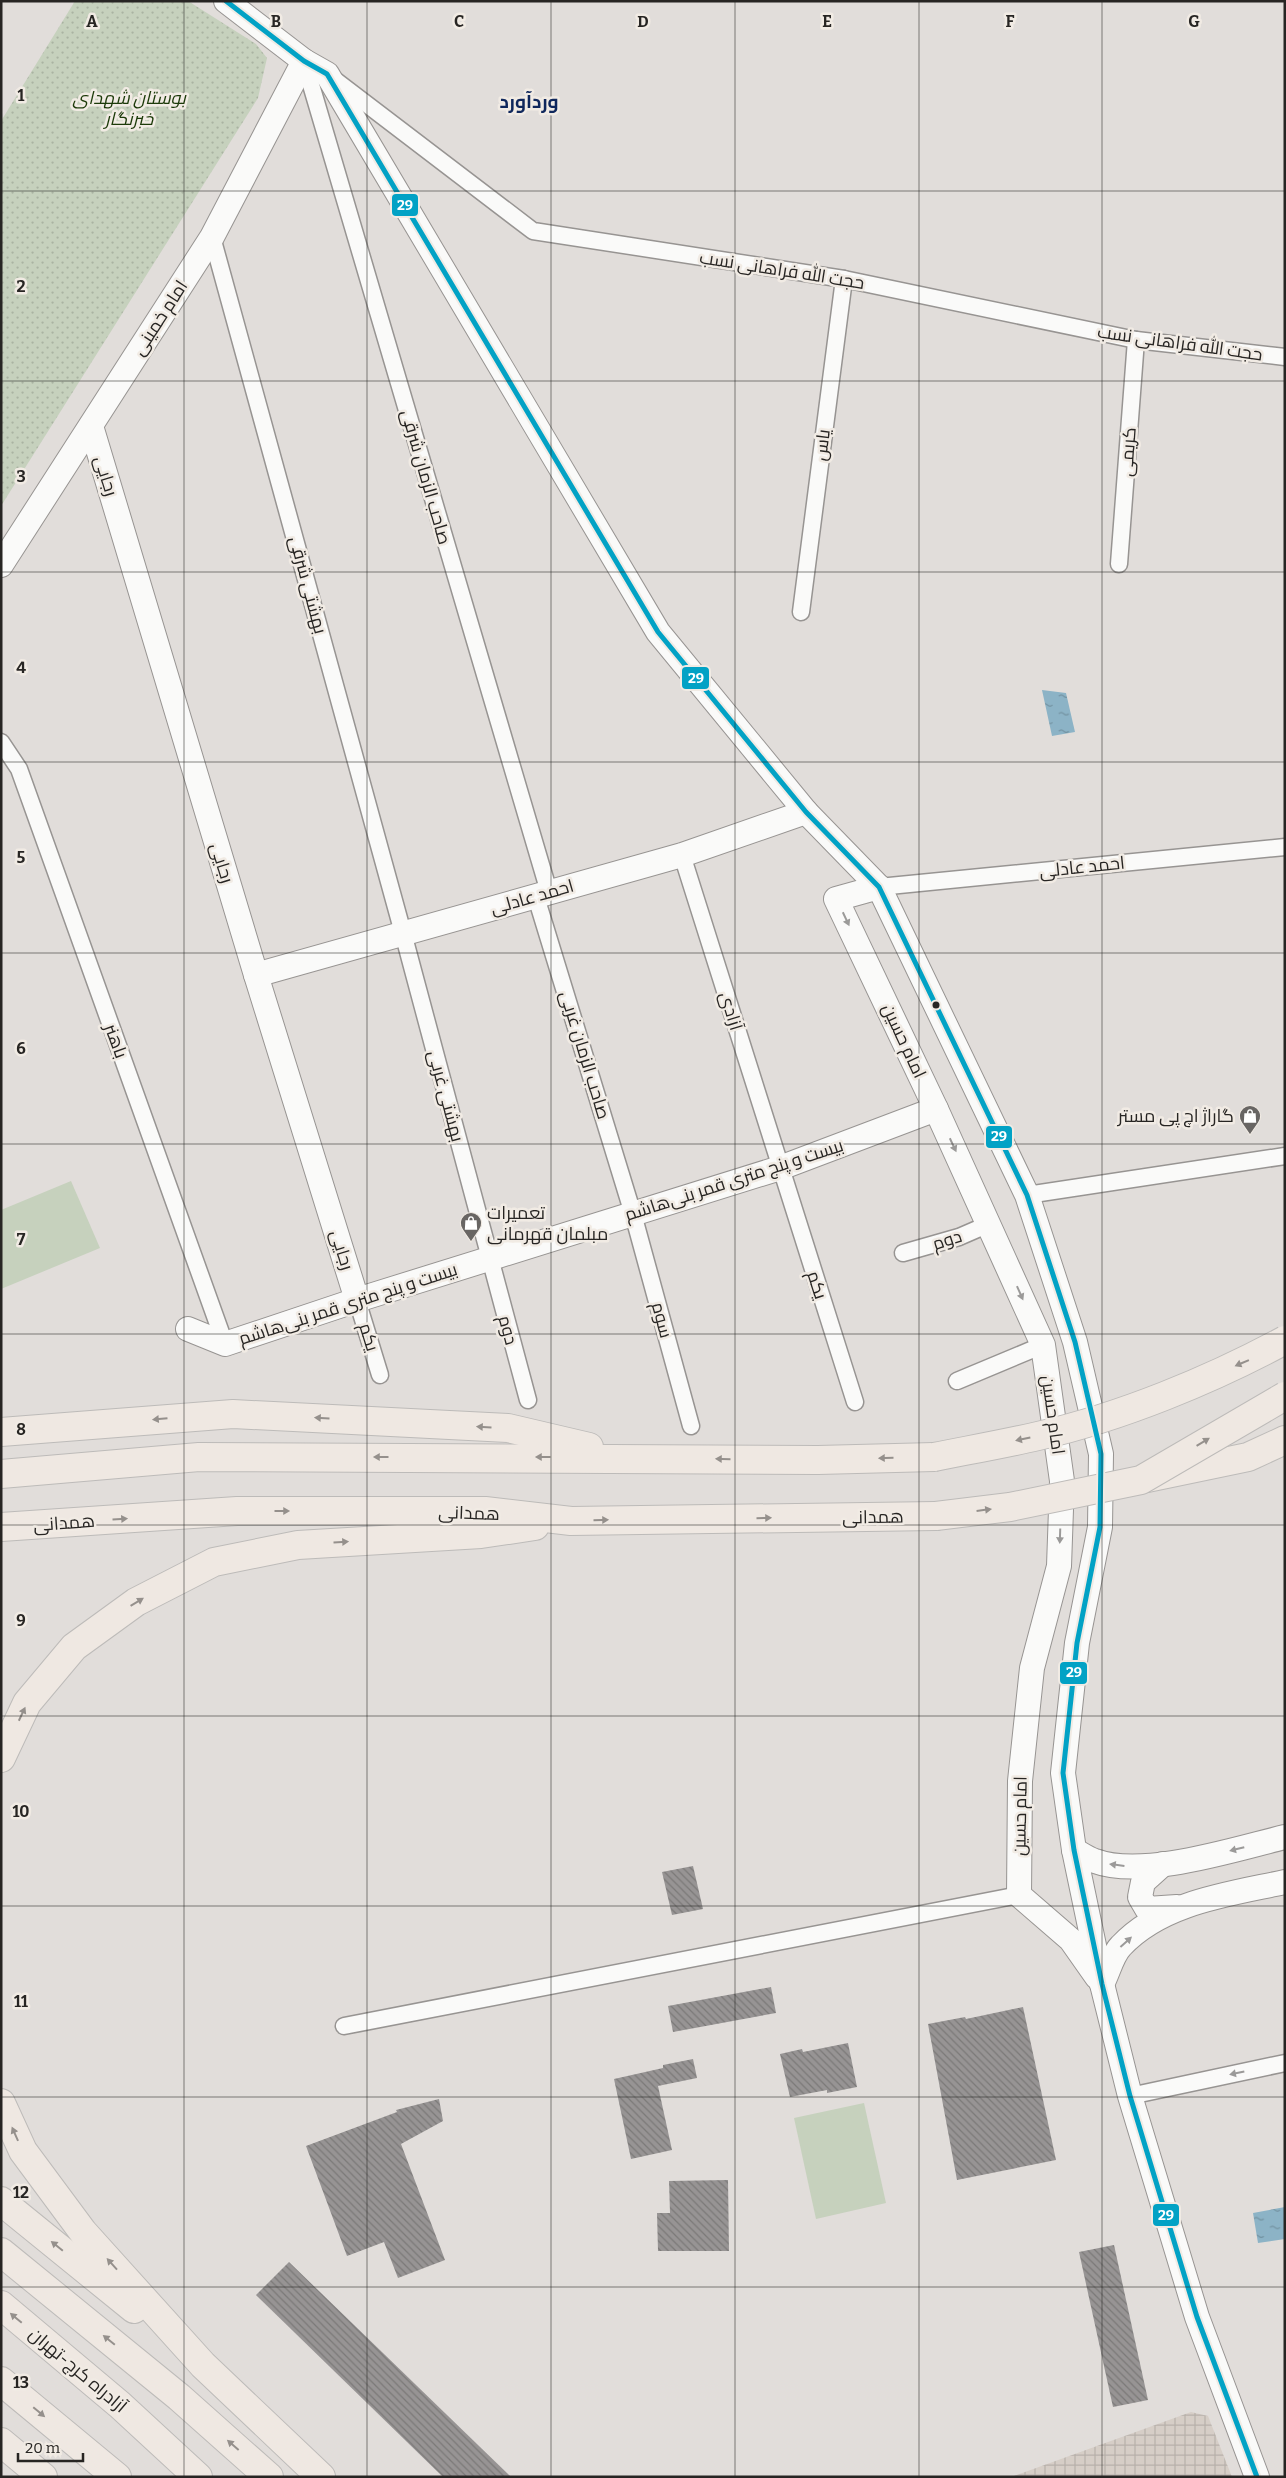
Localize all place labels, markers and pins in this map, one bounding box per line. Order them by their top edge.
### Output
unlabelled marker [931,1000,941,1010]
shop icon: گاراژ اچ پی مستر [1238,1104,1262,1135]
place label: گاراژ اچ پی مستر [1117,1105,1234,1128]
place label: تعمیرات مبلمان قهرمانی [487,1202,608,1245]
shop icon: تعمیرات مبلمان قهرمانی [459,1211,483,1242]

